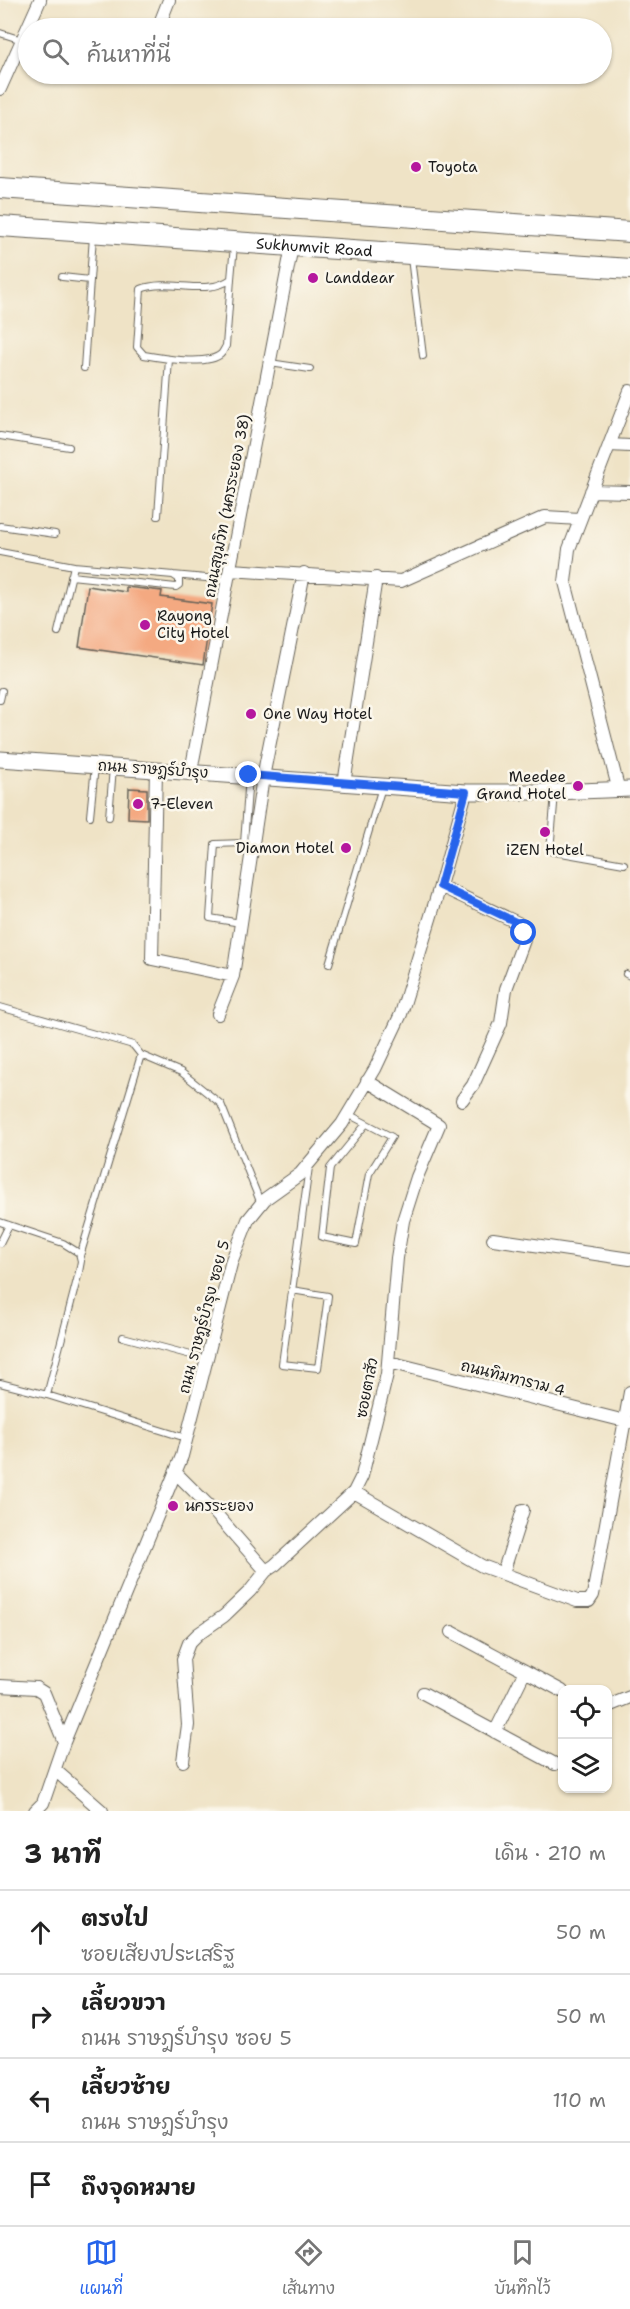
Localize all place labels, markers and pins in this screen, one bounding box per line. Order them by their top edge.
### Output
place label: Toyota [428,157,478,177]
marker: Toyota [409,160,423,174]
place label: Landdear [325,268,395,288]
marker: Landdear [306,271,320,285]
place label: Rayong City Hotel [157,606,230,643]
marker: Rayong City Hotel [138,618,152,632]
place label: One Way Hotel [263,704,372,724]
marker: One Way Hotel [244,707,258,721]
place label: Meedee Grand Hotel [477,767,566,804]
marker: Meedee Grand Hotel [571,779,585,793]
place label: 7-Eleven [150,794,213,814]
marker: 7-Eleven [131,797,145,811]
marker: iZEN Hotel [538,825,552,839]
place label: Diamon Hotel [236,838,334,858]
place label: iZEN Hotel [506,840,584,860]
marker: Diamon Hotel [339,841,353,855]
place label: นครระยอง [185,1496,254,1516]
marker: นครระยอง [166,1499,180,1513]

